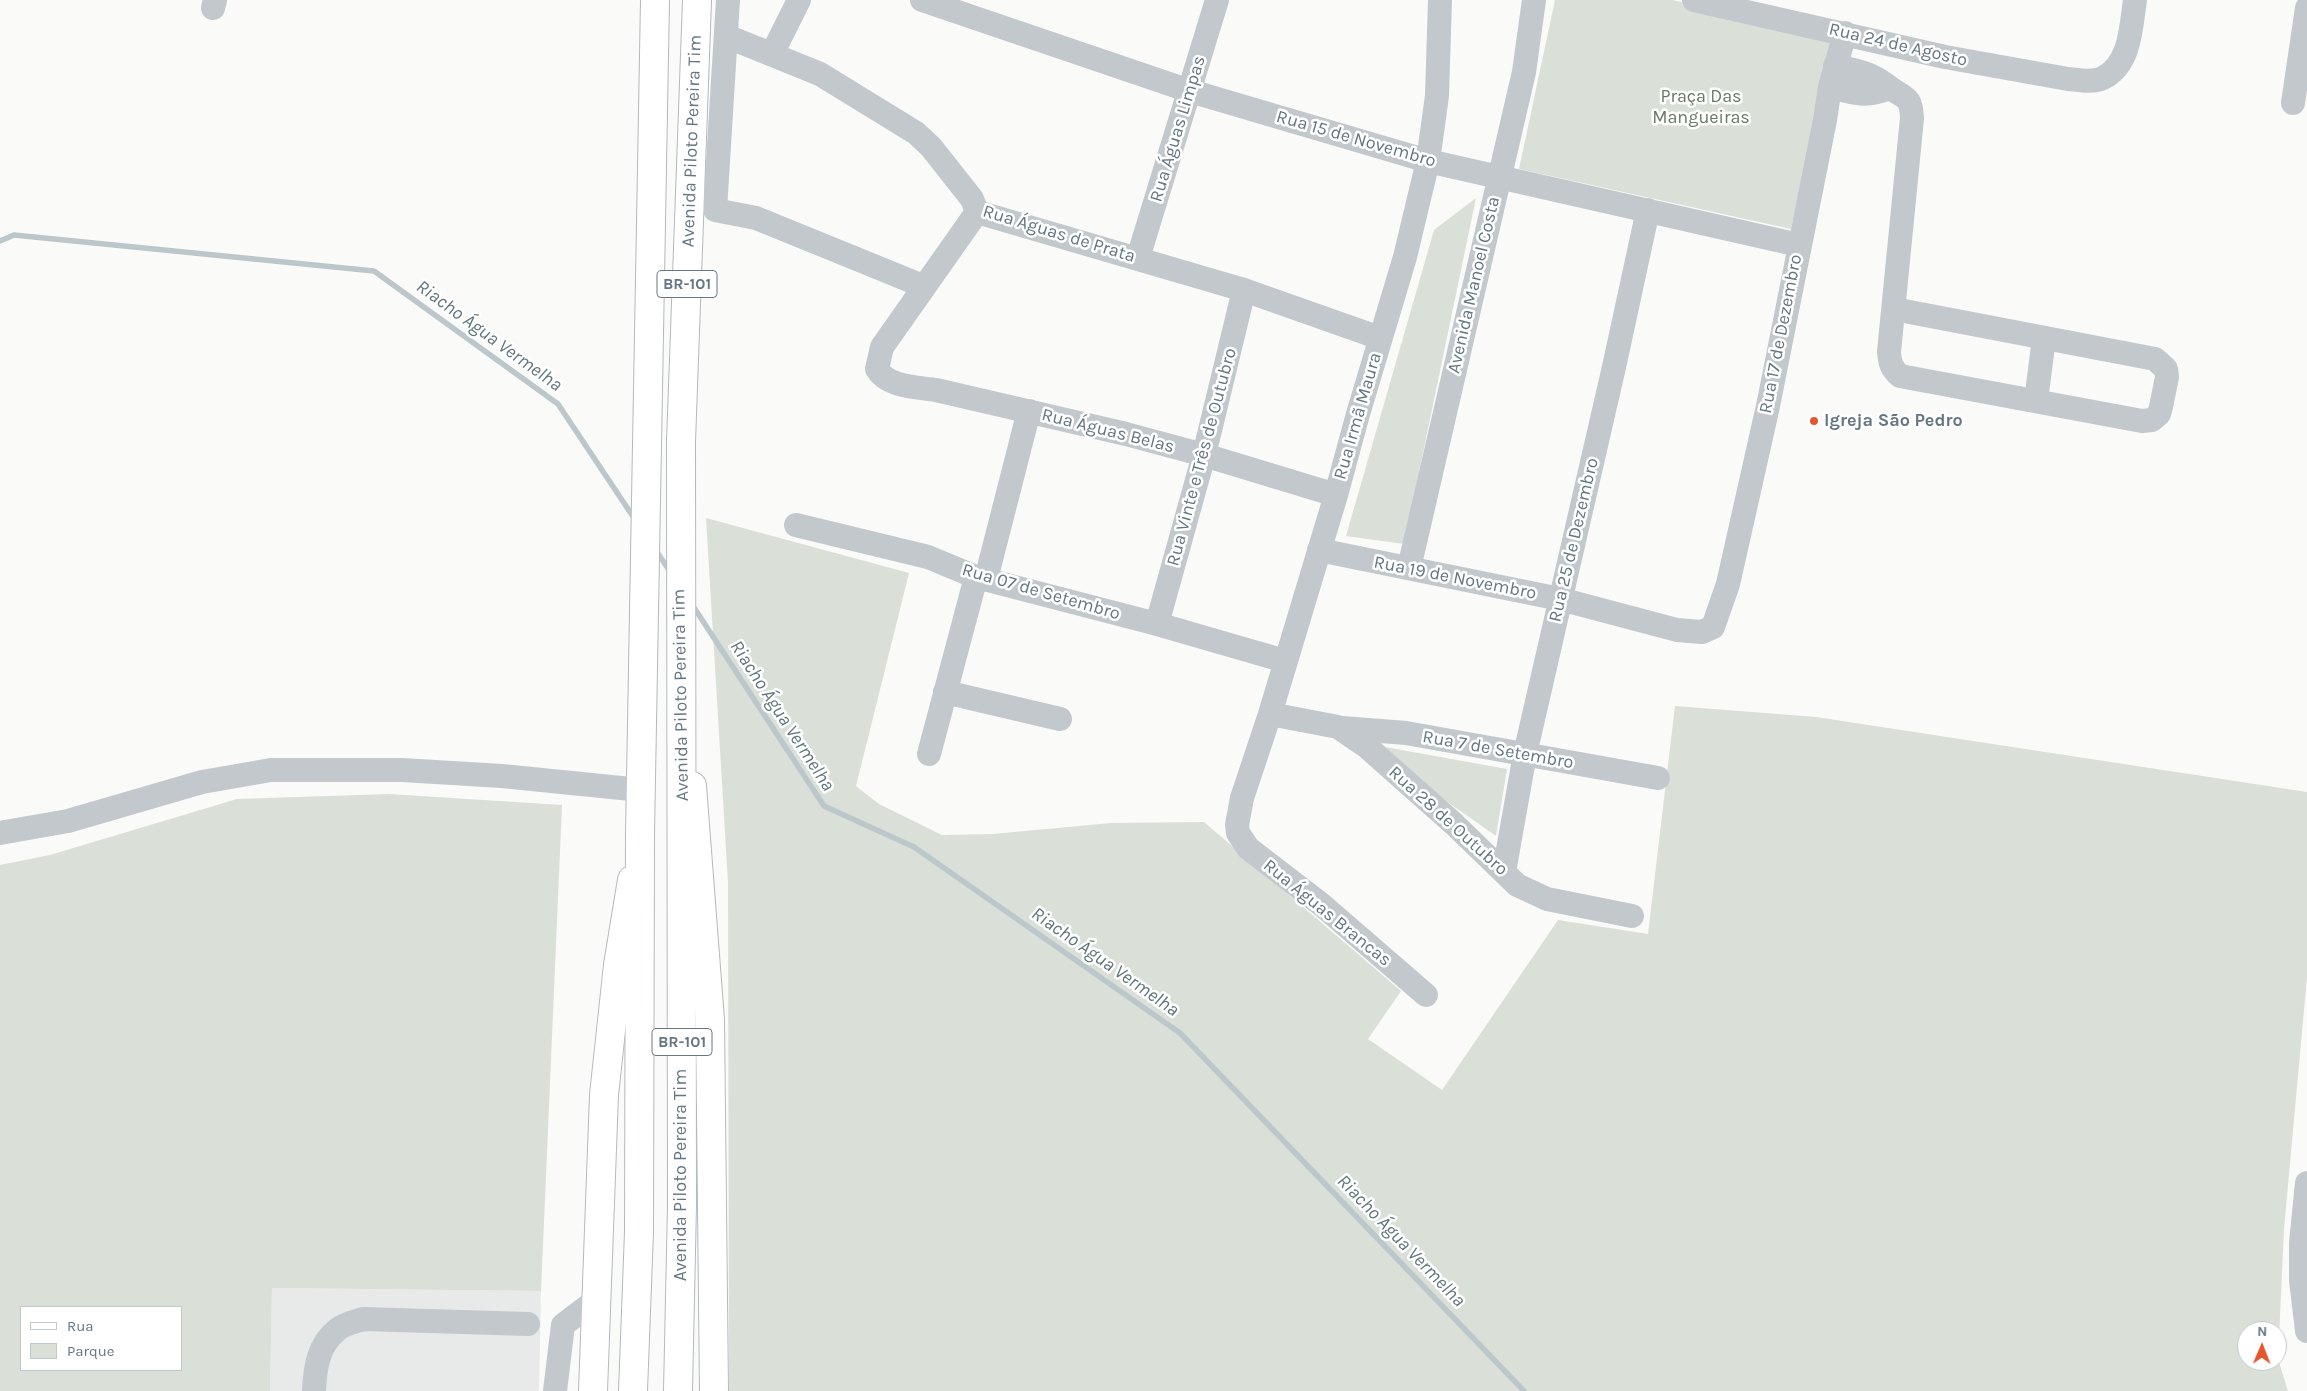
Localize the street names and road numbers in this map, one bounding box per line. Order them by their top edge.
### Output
street label: Rua 24 de Agosto [1827,19,1969,71]
street label: Avenida Piloto Pereira Tim [677,34,707,248]
street label: Rua Águas Limpas [1146,53,1210,205]
street label: Rua 15 de Novembro [1274,106,1438,172]
street label: Avenida Manoel Costa [1443,195,1505,375]
street label: Rua Águas de Prata [980,201,1138,267]
street label: Rua 17 de Dezembro [1755,253,1807,415]
road number: BR-101 [657,270,717,298]
street label: Rua Vinte e Três de Outubro [1162,346,1242,568]
street label: Rua Irmã Maura [1330,350,1386,482]
street label: Rua Águas Belas [1039,404,1177,458]
street label: Rua 25 de Dezembro [1545,456,1603,624]
street label: Rua 19 de Novembro [1372,552,1538,604]
street label: Rua 07 de Setembro [959,559,1123,625]
street label: Avenida Piloto Pereira Tim [668,589,694,801]
street label: Rua 7 de Setembro [1421,726,1575,774]
street label: Rua 28 de Outubro [1384,762,1512,880]
street label: Rua Águas Brancas [1259,855,1395,971]
road number: BR-101 [652,1028,712,1056]
street label: Avenida Piloto Pereira Tim [670,1069,692,1281]

